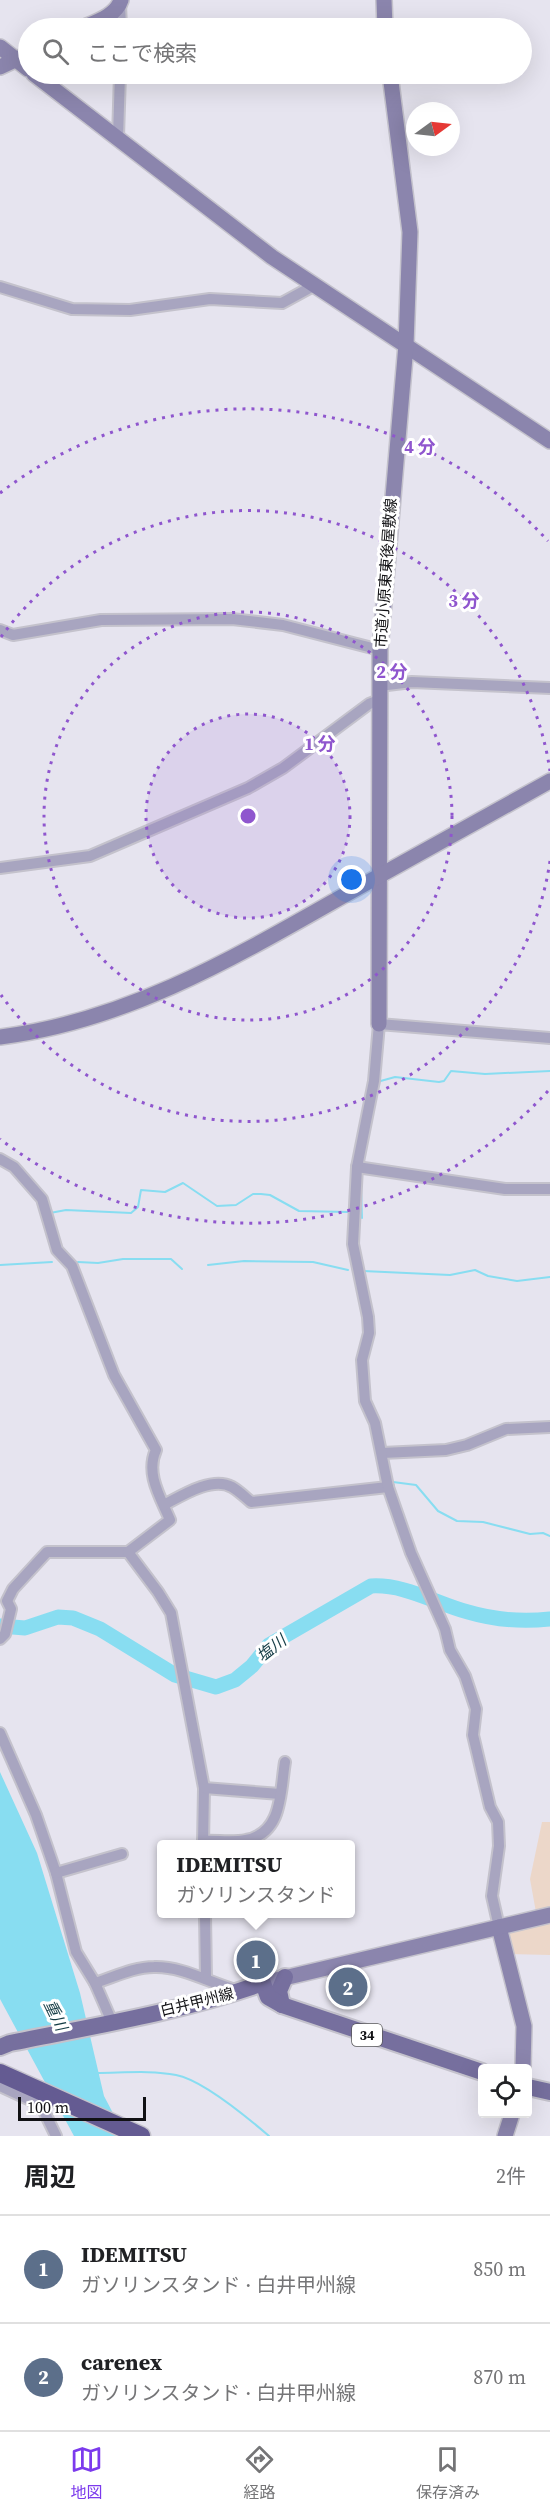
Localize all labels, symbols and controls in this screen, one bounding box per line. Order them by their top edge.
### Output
search box [18,18,532,84]
icon: search [39,35,72,68]
text: ここで検索 [87,38,197,68]
north arrow [406,102,460,156]
text: 4 分 [404,434,436,459]
street label: 市道小原東東後屋敷線 [370,497,401,649]
text: 3 分 [448,588,480,613]
text: 2 分 [376,659,408,684]
text: 1 分 [304,731,336,756]
centre of rings [238,806,258,826]
your location [337,865,366,894]
water label: 塩川 [252,1628,292,1667]
popup [157,1840,355,1918]
text: IDEMITSU [176,1849,282,1879]
text: ガソリンスタンド [176,1881,336,1909]
pin: 1 [236,1938,276,1982]
pin: 2 [328,1964,368,2010]
street label: 白井甲州線 [158,1982,236,2021]
water label: 重川 [39,1996,74,2036]
road number: 34 [352,2024,382,2046]
map controls [478,2064,532,2118]
button: locate [478,2064,532,2118]
scale bar [18,2094,146,2122]
text: 100 m [27,2096,69,2118]
text: 周辺 [24,2159,76,2195]
text: 2件 [496,2162,526,2190]
text: IDEMITSU [81,2239,187,2269]
text: 1 [38,2255,49,2283]
text: 850 m [473,2255,526,2283]
text: ガソリンスタンド · 白井甲州線 [81,2271,356,2299]
text: carenex [81,2347,162,2377]
text: 2 [38,2363,49,2391]
text: 870 m [473,2363,526,2391]
text: ガソリンスタンド · 白井甲州線 [81,2379,356,2407]
tab: 地図 [70,2443,103,2503]
tab: 経路 [243,2443,276,2503]
tab: 保存済み [416,2443,480,2503]

